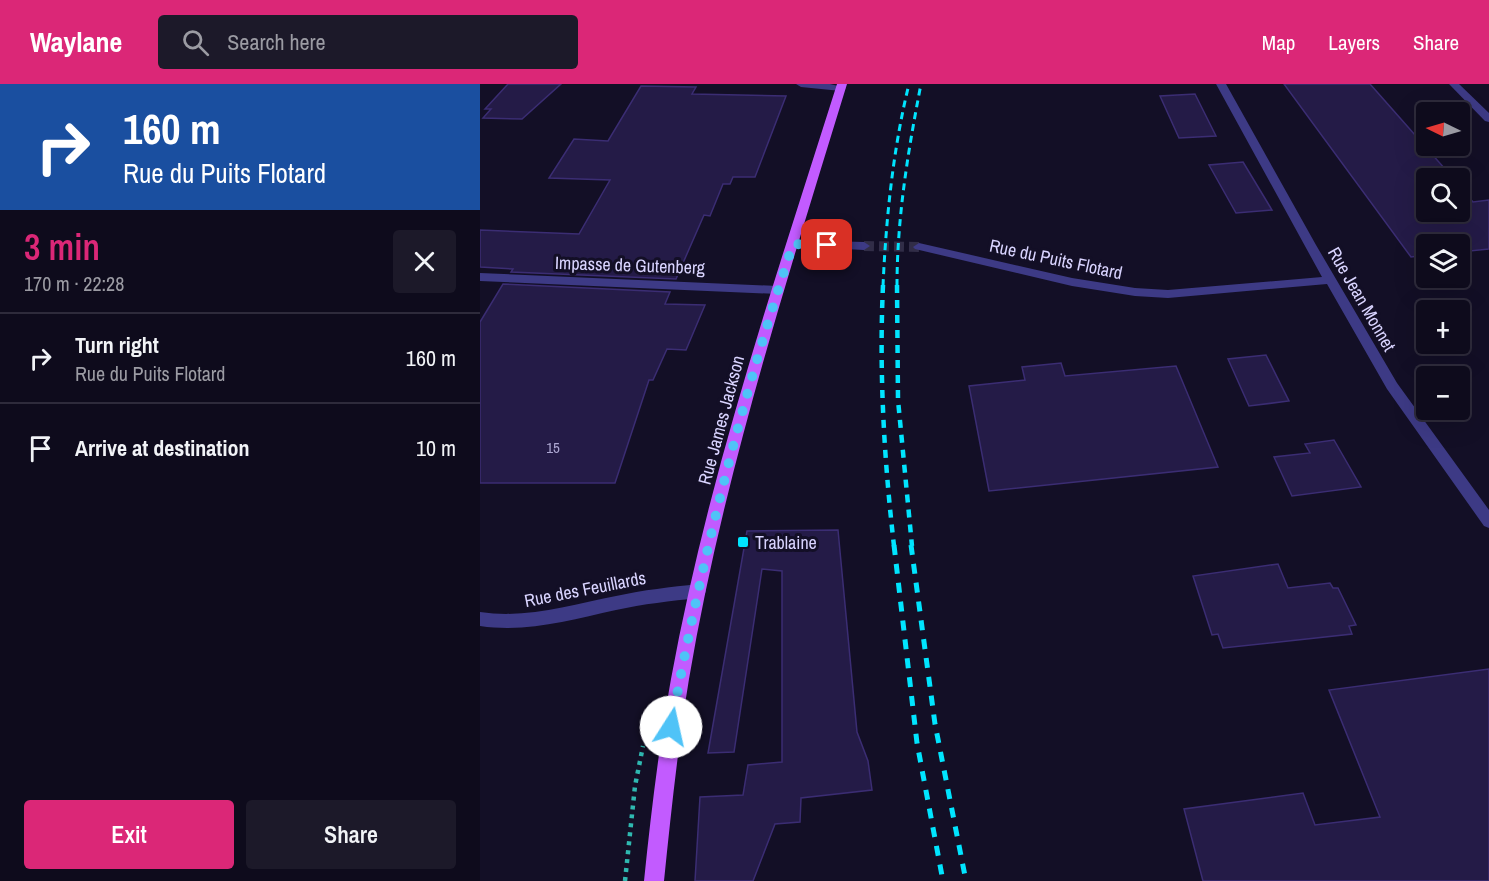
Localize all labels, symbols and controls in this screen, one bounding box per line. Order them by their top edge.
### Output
search box [158,15,578,69]
text: Waylane [30,23,122,61]
icon: search [179,26,212,59]
text: Search here [227,27,326,57]
text: Map [1262,28,1295,57]
text: Layers [1328,28,1380,57]
text: Share [1413,28,1459,57]
text: 160 m [123,101,221,157]
north arrow [1416,102,1470,156]
map controls [1416,102,1470,420]
icon: right [24,108,102,186]
text: Rue du Puits Flotard [123,155,326,191]
button: search [1416,168,1470,222]
pin [801,219,852,270]
text: 3 min [24,223,100,271]
icon: arrive [810,228,843,261]
button: close [393,230,456,293]
street label: Rue du Puits Flotard [987,233,1125,285]
button: layers [1416,234,1470,288]
street label: Rue Jean Monnet [1322,242,1402,356]
street label: Impasse de Gutenberg [555,250,706,280]
text: 170 m · 22:28 [24,270,124,297]
button: + [1416,300,1470,354]
text: Turn right [75,330,159,360]
icon: right [24,342,57,375]
text: 160 m [406,343,456,373]
street label: Rue James Jackson [692,353,750,487]
text: Rue du Puits Flotard [75,360,225,387]
button: − [1416,366,1470,420]
icon: arrive [24,432,57,465]
text: Arrive at destination [75,433,249,463]
text: 10 m [416,433,456,463]
house number: 15 [546,437,560,458]
place label: Trablaine [755,530,817,555]
marker: Trablaine [736,535,750,549]
street label: Rue des Feuillards [522,565,648,613]
position arrow [639,695,703,759]
button: Exit [24,800,234,869]
button: Share [246,800,456,869]

